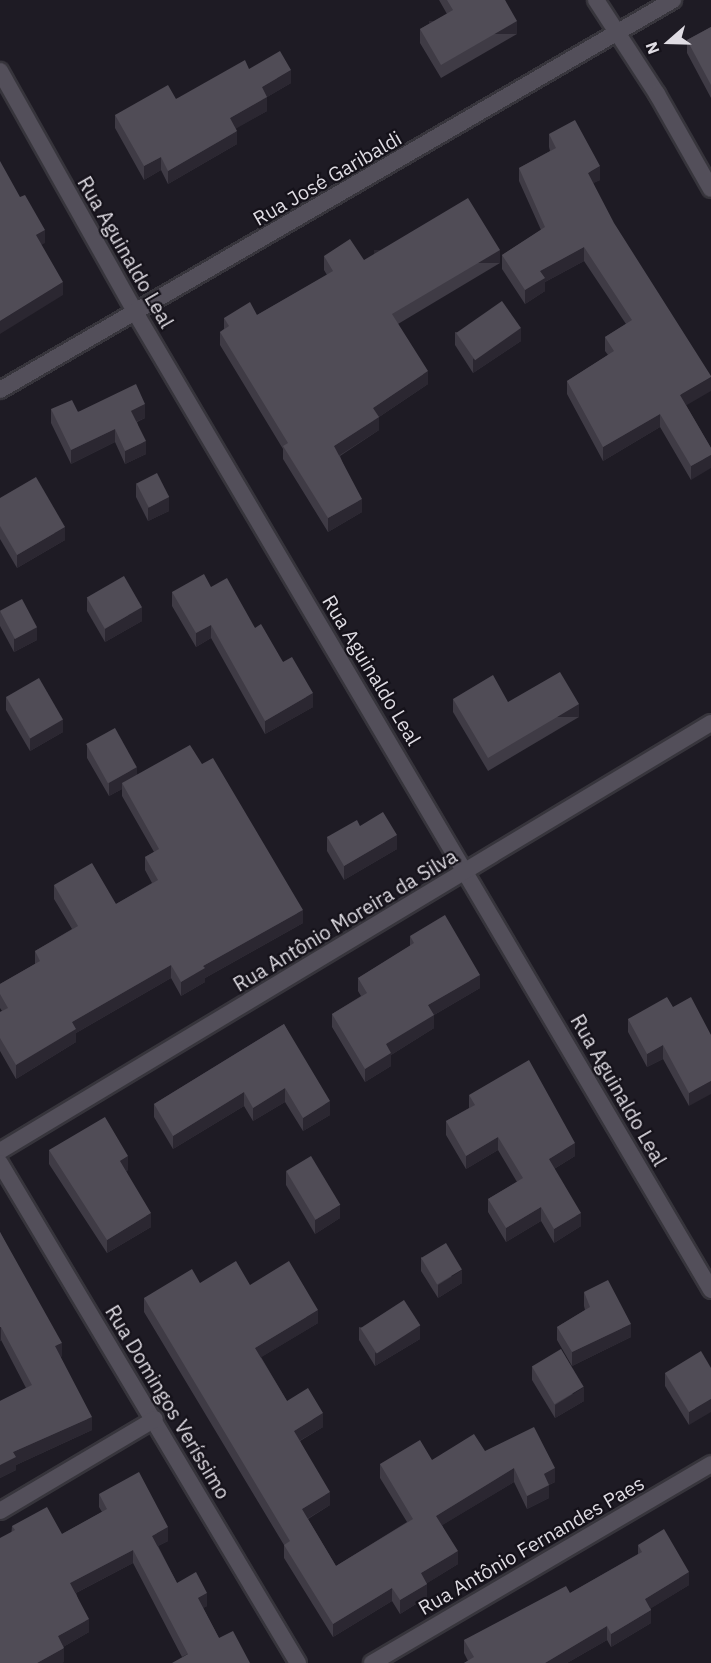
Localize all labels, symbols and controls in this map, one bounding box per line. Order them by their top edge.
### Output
north arrow [639,12,699,72]
text: N [641,39,663,57]
street label: Rua José Garibaldi [248,126,406,230]
street label: Rua Aguinaldo Leal [73,172,179,332]
street label: Rua Aguinaldo Leal [318,590,426,750]
street label: Rua Antônio Moreira da Silva [229,844,461,996]
street label: Rua Aguinaldo Leal [566,1010,672,1170]
street label: Rua Domingos Veríssimo [101,1301,235,1503]
street label: Rua Antônio Fernandes Paes [414,1470,648,1620]

